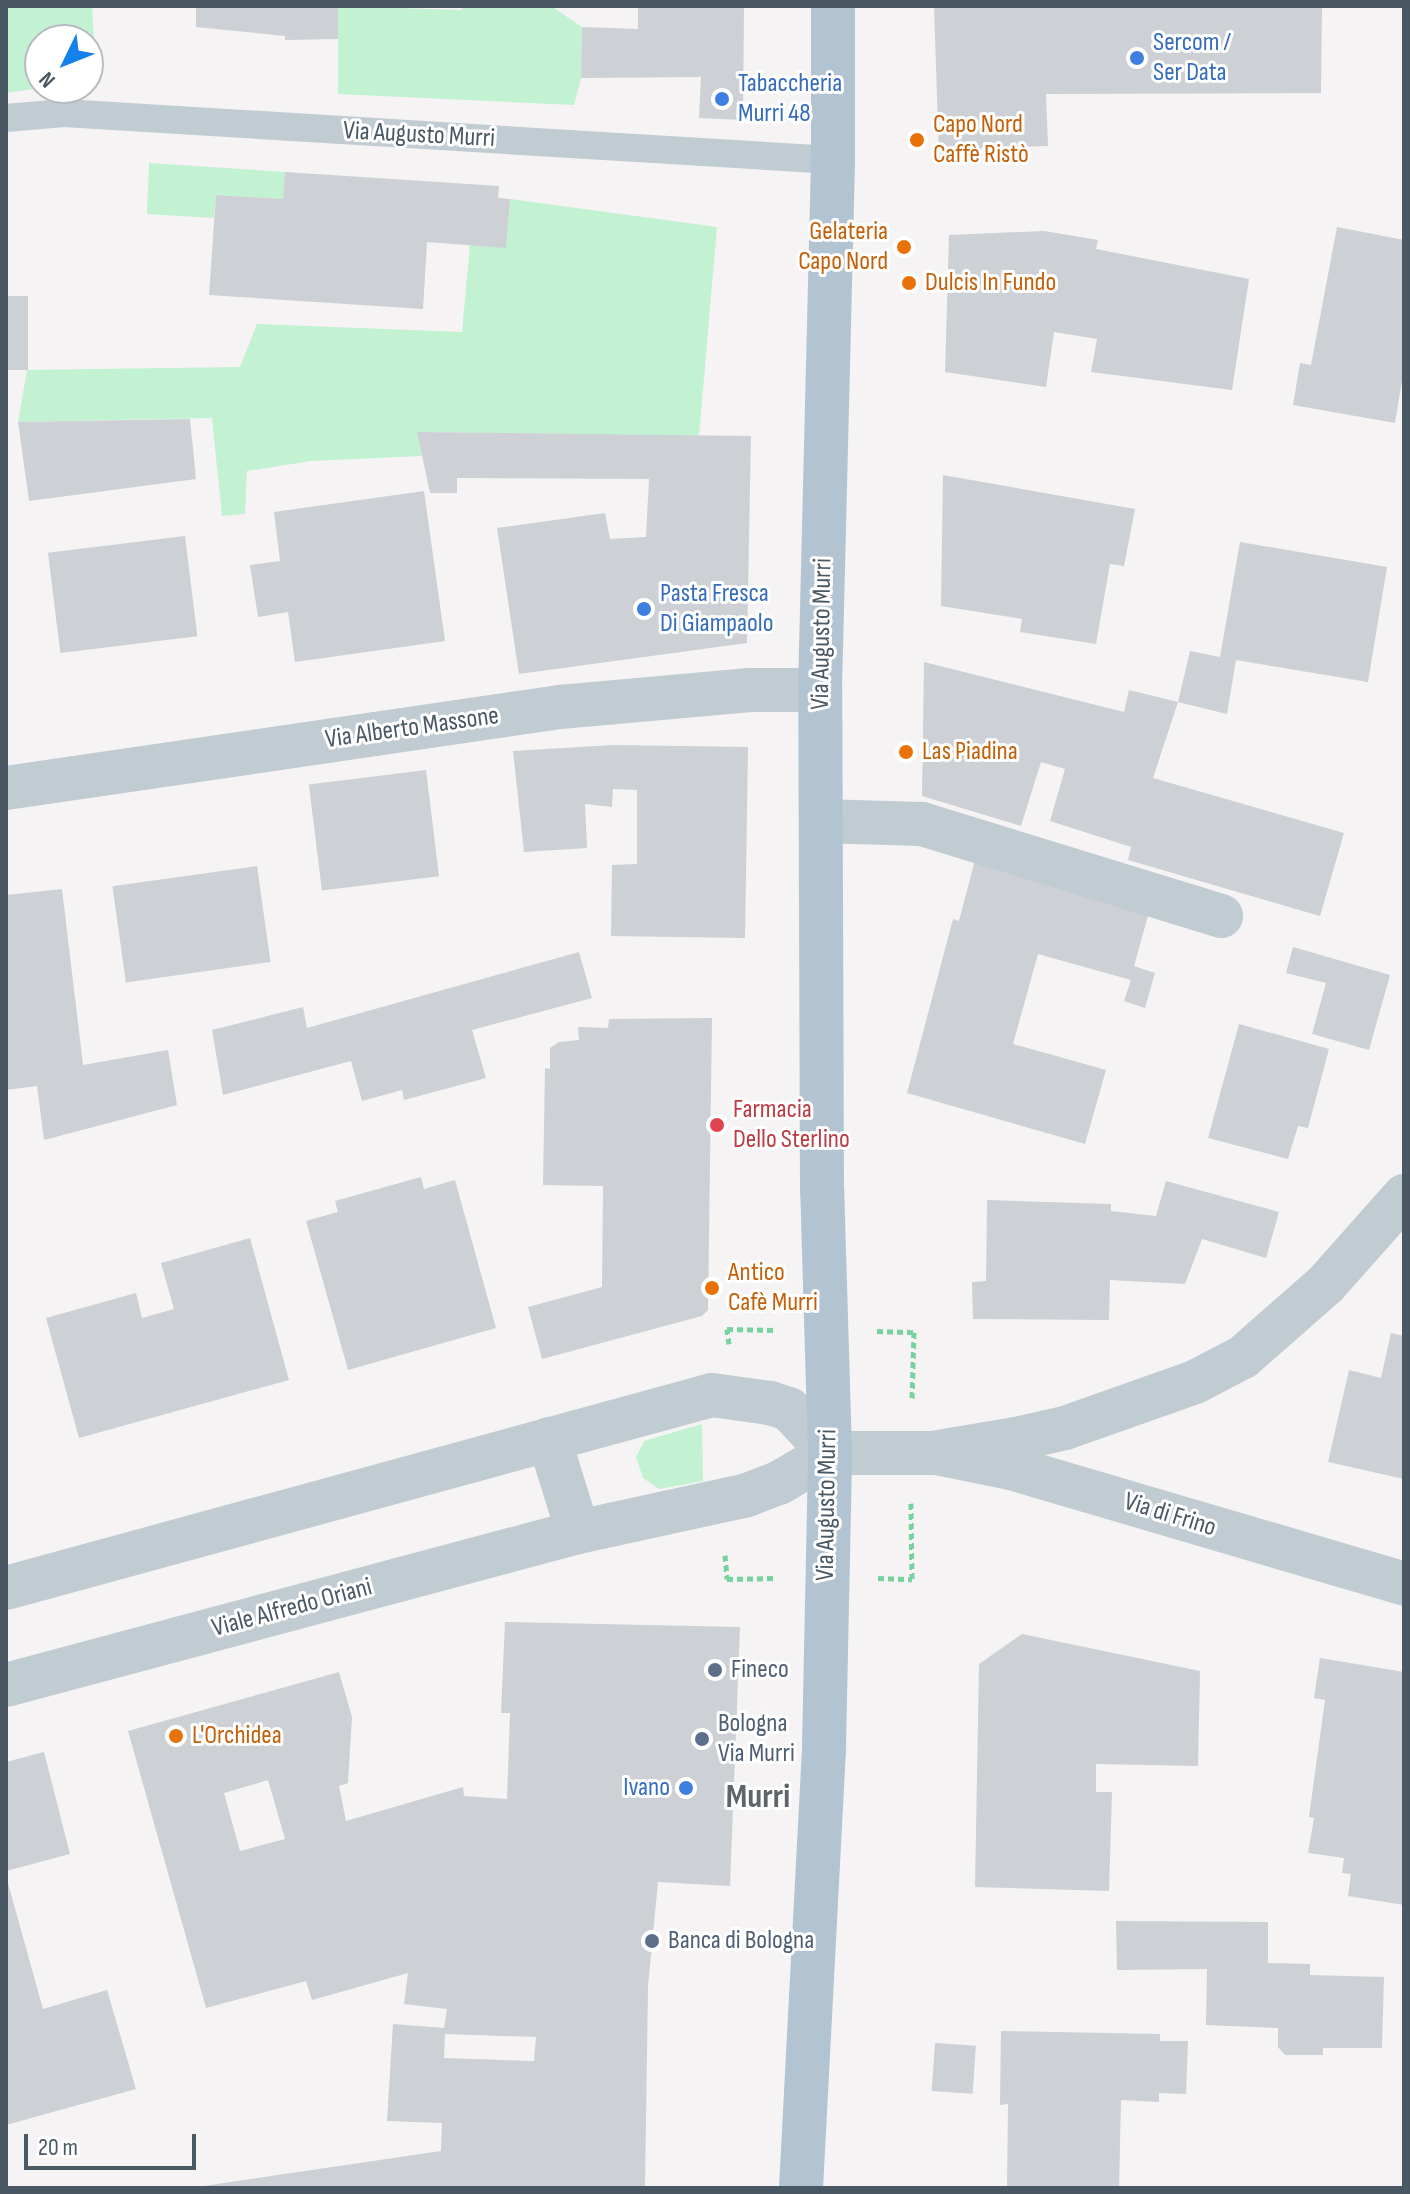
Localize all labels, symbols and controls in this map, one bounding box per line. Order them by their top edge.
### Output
north arrow [24,24,104,104]
place label: Sercom / Ser Data [1153,27,1231,88]
marker: Sercom / Ser Data [1128,49,1146,67]
text: N [34,66,61,93]
place label: Tabaccheria Murri 48 [738,68,842,130]
marker: Tabaccheria Murri 48 [713,90,731,108]
place label: Capo Nord Caffè Ristò [933,109,1029,170]
street label: Via Augusto Murri [342,115,496,155]
marker: Capo Nord Caffè Ristò [908,131,926,149]
place label: Gelateria Capo Nord [798,216,888,278]
marker: Gelateria Capo Nord [895,238,913,256]
place label: Dulcis In Fundo [925,267,1056,299]
marker: Dulcis In Fundo [900,274,918,292]
street label: Via Augusto Murri [805,558,839,710]
place label: Pasta Fresca Di Giampaolo [660,578,773,640]
marker: Pasta Fresca Di Giampaolo [635,600,653,618]
street label: Via Alberto Massone [323,700,501,756]
place label: Las Piadina [922,736,1018,768]
marker: Las Piadina [897,743,915,761]
place label: Farmacia Dello Sterlino [733,1094,850,1156]
marker: Farmacia Dello Sterlino [708,1116,726,1134]
place label: Antico Cafè Murri [728,1257,818,1318]
marker: Antico Cafè Murri [703,1279,721,1297]
street label: Via Augusto Murri [810,1429,844,1581]
street label: Via di Frino [1120,1486,1220,1544]
street label: Viale Alfredo Oriani [209,1572,375,1644]
place label: Fineco [731,1654,789,1686]
marker: Fineco [706,1661,724,1679]
place label: Bologna Via Murri [718,1708,795,1770]
place label: L'Orchidea [192,1720,282,1752]
marker: L'Orchidea [167,1727,185,1745]
marker: Bologna Via Murri [693,1730,711,1748]
place label: Ivano [623,1772,670,1804]
district label: Murri [726,1777,790,1817]
marker: Ivano [677,1779,695,1797]
place label: Banca di Bologna [668,1925,814,1957]
marker: Banca di Bologna [643,1932,661,1950]
scale bar [28,2118,200,2168]
text: 20 m [38,2133,78,2162]

